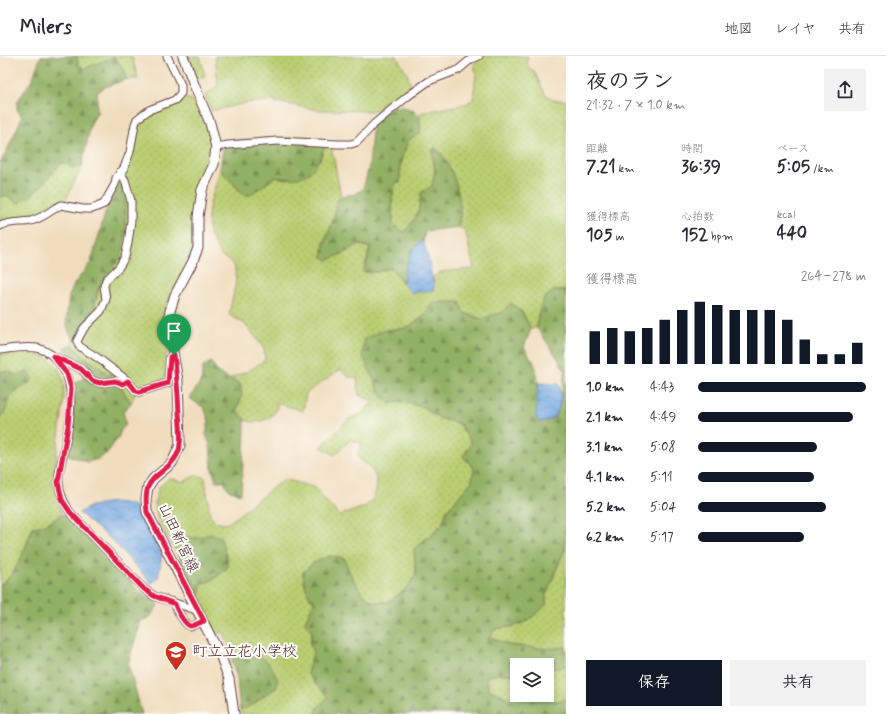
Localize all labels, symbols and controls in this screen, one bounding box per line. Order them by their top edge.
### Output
text: Milers [20,15,72,40]
text: 地図 [725,20,753,38]
text: レイヤ [775,20,816,38]
text: 共有 [838,20,866,38]
text: 夜のラン [586,68,674,96]
button: share [824,69,866,111]
text: 21:32 · 7 × 1.0 km [586,97,685,114]
text: 距離 [586,142,608,156]
text: 時間 [681,142,703,156]
text: ペース [777,142,809,156]
text: 7.21 [586,156,616,178]
text: 36:39 [681,156,721,178]
text: 5:05 [777,156,810,178]
text: km [616,162,635,176]
text: /km [810,162,834,176]
text: kcal [777,208,795,222]
text: 獲得標高 [586,210,630,224]
text: 心拍数 [681,210,714,224]
text: 440 [777,222,807,244]
text: 105 [586,224,613,246]
text: 152 [681,224,708,246]
text: m [613,230,625,244]
text: bpm [708,230,733,244]
text: 264–278 m [801,268,866,285]
text: 獲得標高 [586,271,638,288]
pin [157,314,191,355]
icon: arrive [163,320,185,342]
text: 1.0 km [586,379,624,396]
text: 4:43 [650,379,674,396]
text: 2.1 km [586,409,623,426]
text: 4:49 [650,409,676,426]
text: 3.1 km [586,439,623,456]
text: 5:08 [650,439,676,456]
text: 4.1 km [586,469,625,486]
text: 5:11 [650,469,673,486]
text: 5.2 km [586,499,625,516]
text: 5:04 [650,499,676,516]
street label: 山田新宮線 [153,500,203,576]
text: 6.2 km [586,529,624,546]
text: 5:17 [650,529,674,546]
school or university icon: 町立立花小学校 [163,639,189,672]
place label: 町立立花小学校 [192,642,297,662]
map controls [510,658,554,702]
button: layers [510,658,554,702]
button: 保存 [586,660,722,706]
button: 共有 [730,660,866,706]

